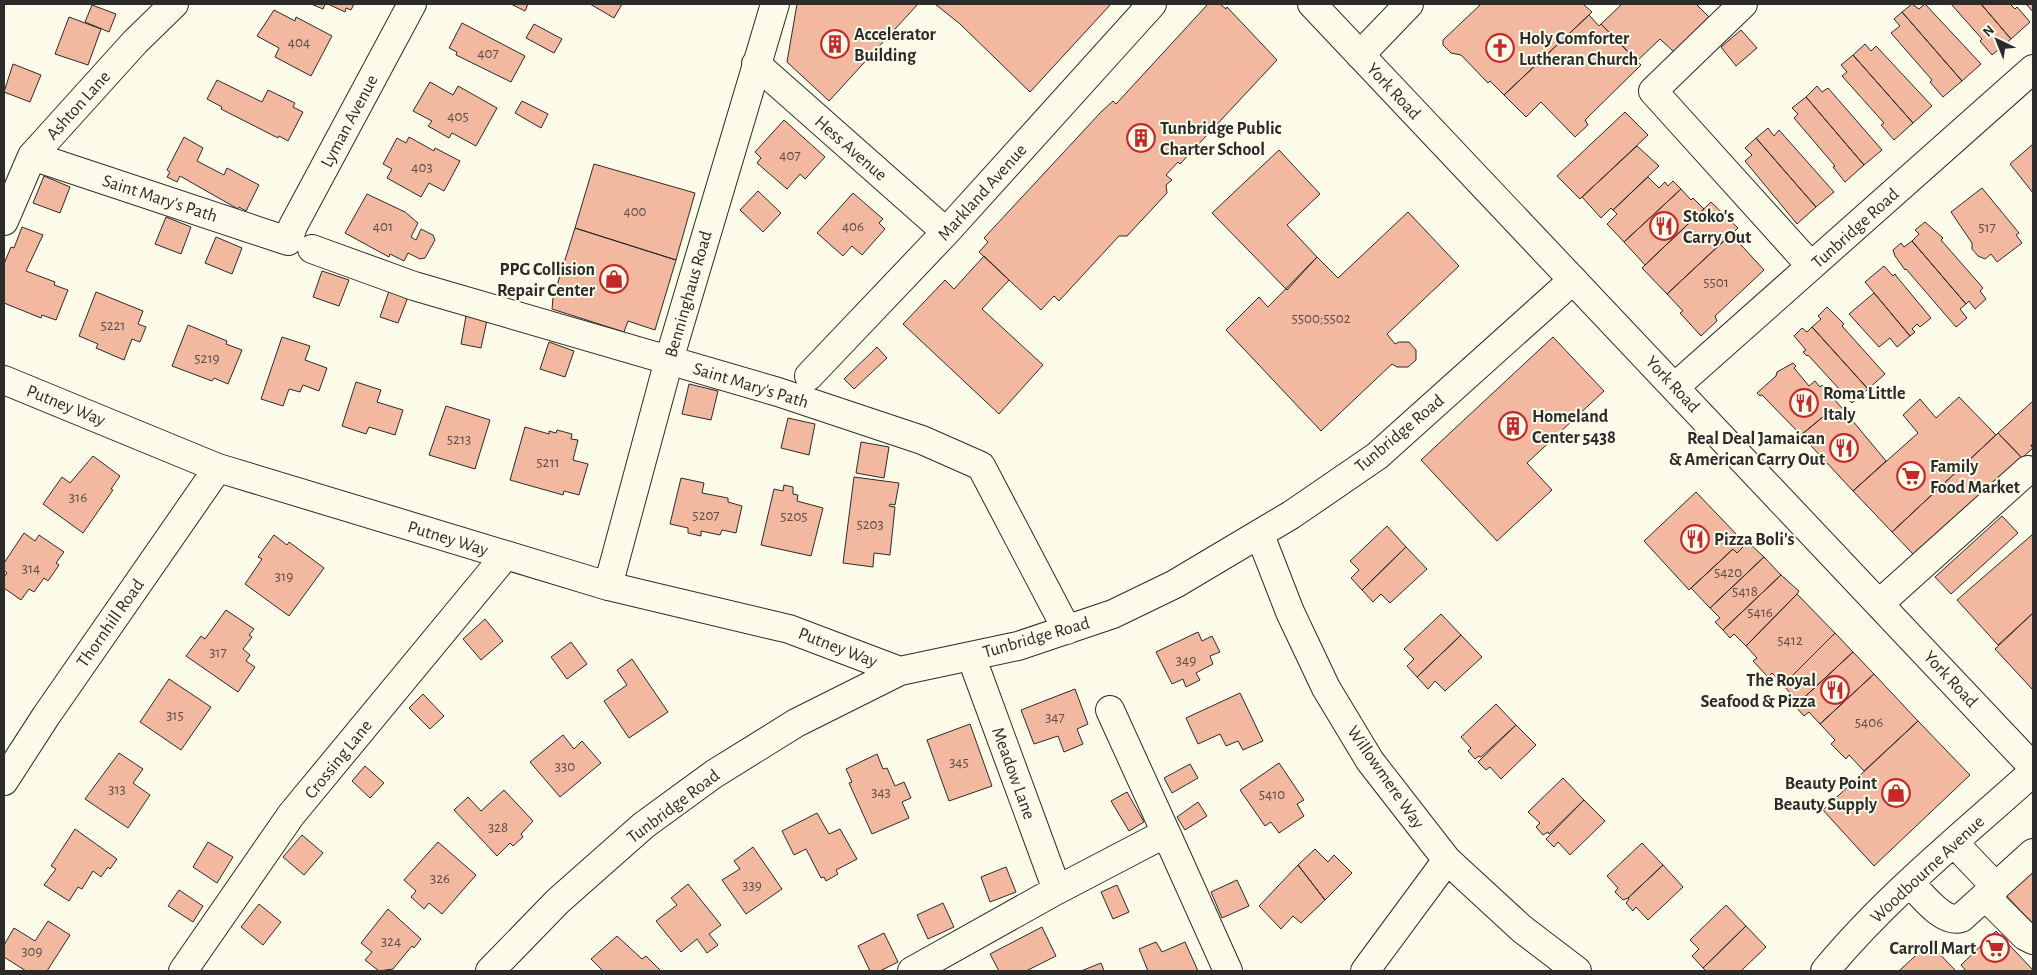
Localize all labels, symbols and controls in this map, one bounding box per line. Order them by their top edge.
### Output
north arrow [1972,15,2022,65]
text: N [1980,23,1997,40]
place label: Accelerator Building [854,26,936,65]
building icon: Accelerator Building [820,29,850,59]
place label: Holy Comforter Lutheran Church [1519,30,1638,69]
church icon: Holy Comforter Lutheran Church [1485,33,1515,63]
house number: 404 [288,35,310,50]
house number: 407 [477,46,499,61]
street label: York Road [1363,60,1424,123]
street label: Ashton Lane [43,68,114,144]
street label: Lyman Avenue [318,72,382,171]
house number: 405 [447,109,469,124]
street label: Hess Avenue [811,113,890,185]
place label: Tunbridge Public Charter School [1160,120,1282,159]
building icon: Tunbridge Public Charter School [1126,123,1156,153]
street label: Markland Avenue [935,141,1031,244]
house number: 407 [779,148,801,163]
house number: 403 [411,160,433,175]
street label: Saint Mary's Path [100,172,219,226]
street label: Tunbridge Road [1809,185,1903,272]
house number: 400 [623,204,647,219]
place label: Stoko's Carry Out [1683,208,1751,247]
restaurant icon: Stoko's Carry Out [1649,211,1679,241]
house number: 401 [373,219,393,234]
house number: 406 [842,219,864,234]
house number: 517 [1978,220,1996,235]
street label: Benninghaus Road [662,229,716,360]
place label: PPG Collision Repair Center [497,261,596,300]
shop icon: PPG Collision Repair Center [599,264,629,294]
house number: 5501 [1703,275,1729,290]
house number: 5500;5502 [1291,311,1351,326]
house number: 5221 [100,318,126,333]
house number: 5219 [194,351,220,366]
street label: York Road [1642,353,1703,416]
street label: Saint Mary's Path [691,360,811,412]
street label: Putney Way [24,382,108,430]
place label: Roma Little Italy [1823,385,1906,424]
restaurant icon: Roma Little Italy [1789,388,1819,418]
street label: Tunbridge Road [1352,391,1448,476]
place label: Homeland Center 5438 [1532,408,1616,447]
building icon: Homeland Center 5438 [1498,411,1528,441]
place label: Real Deal Jamaican & American Carry Out [1669,430,1825,469]
house number: 5213 [447,432,471,447]
restaurant icon: Real Deal Jamaican & American Carry Out [1829,433,1859,463]
house number: 5211 [536,455,560,470]
place label: Family Food Market [1930,458,2020,497]
supermarket icon: Family Food Market [1896,461,1926,491]
house number: 316 [69,490,87,505]
house number: 5207 [692,508,720,523]
house number: 5205 [780,509,808,524]
house number: 5203 [856,517,884,532]
street label: Putney Way [405,518,490,560]
restaurant icon: Pizza Boli's [1680,524,1710,554]
place label: Pizza Boli's [1714,531,1794,549]
house number: 314 [22,561,40,576]
house number: 5420 [1714,565,1742,580]
house number: 319 [275,569,293,584]
street label: Thornhill Road [74,576,148,671]
house number: 5418 [1732,584,1758,599]
house number: 5416 [1747,605,1773,620]
street label: Tunbridge Road [981,614,1092,662]
street label: Putney Way [796,625,880,671]
house number: 5412 [1777,633,1803,648]
house number: 317 [209,645,227,660]
street label: York Road [1920,648,1981,711]
house number: 349 [1176,653,1196,668]
place label: The Royal Seafood & Pizza [1701,672,1816,711]
restaurant icon: The Royal Seafood & Pizza [1820,675,1850,705]
house number: 315 [166,708,184,723]
house number: 347 [1045,710,1065,725]
house number: 5406 [1855,715,1883,730]
street label: Crossing Lane [302,717,376,802]
street label: Willowmere Way [1343,723,1427,832]
street label: Meadow Lane [988,725,1038,822]
house number: 345 [949,755,969,770]
house number: 330 [555,759,575,774]
street label: Tunbridge Road [624,766,723,847]
place label: Beauty Point Beauty Supply [1774,775,1878,814]
shop icon: Beauty Point Beauty Supply [1881,778,1911,808]
house number: 313 [108,782,126,797]
house number: 343 [871,785,891,800]
house number: 5410 [1259,787,1285,802]
street label: Woodbourne Avenue [1867,813,1988,927]
house number: 328 [488,820,508,835]
house number: 326 [430,871,450,886]
house number: 339 [742,878,762,893]
supermarket icon: Carroll Mart [1980,933,2010,963]
house number: 324 [381,934,401,949]
place label: Carroll Mart [1889,940,1976,958]
house number: 309 [21,944,43,959]

